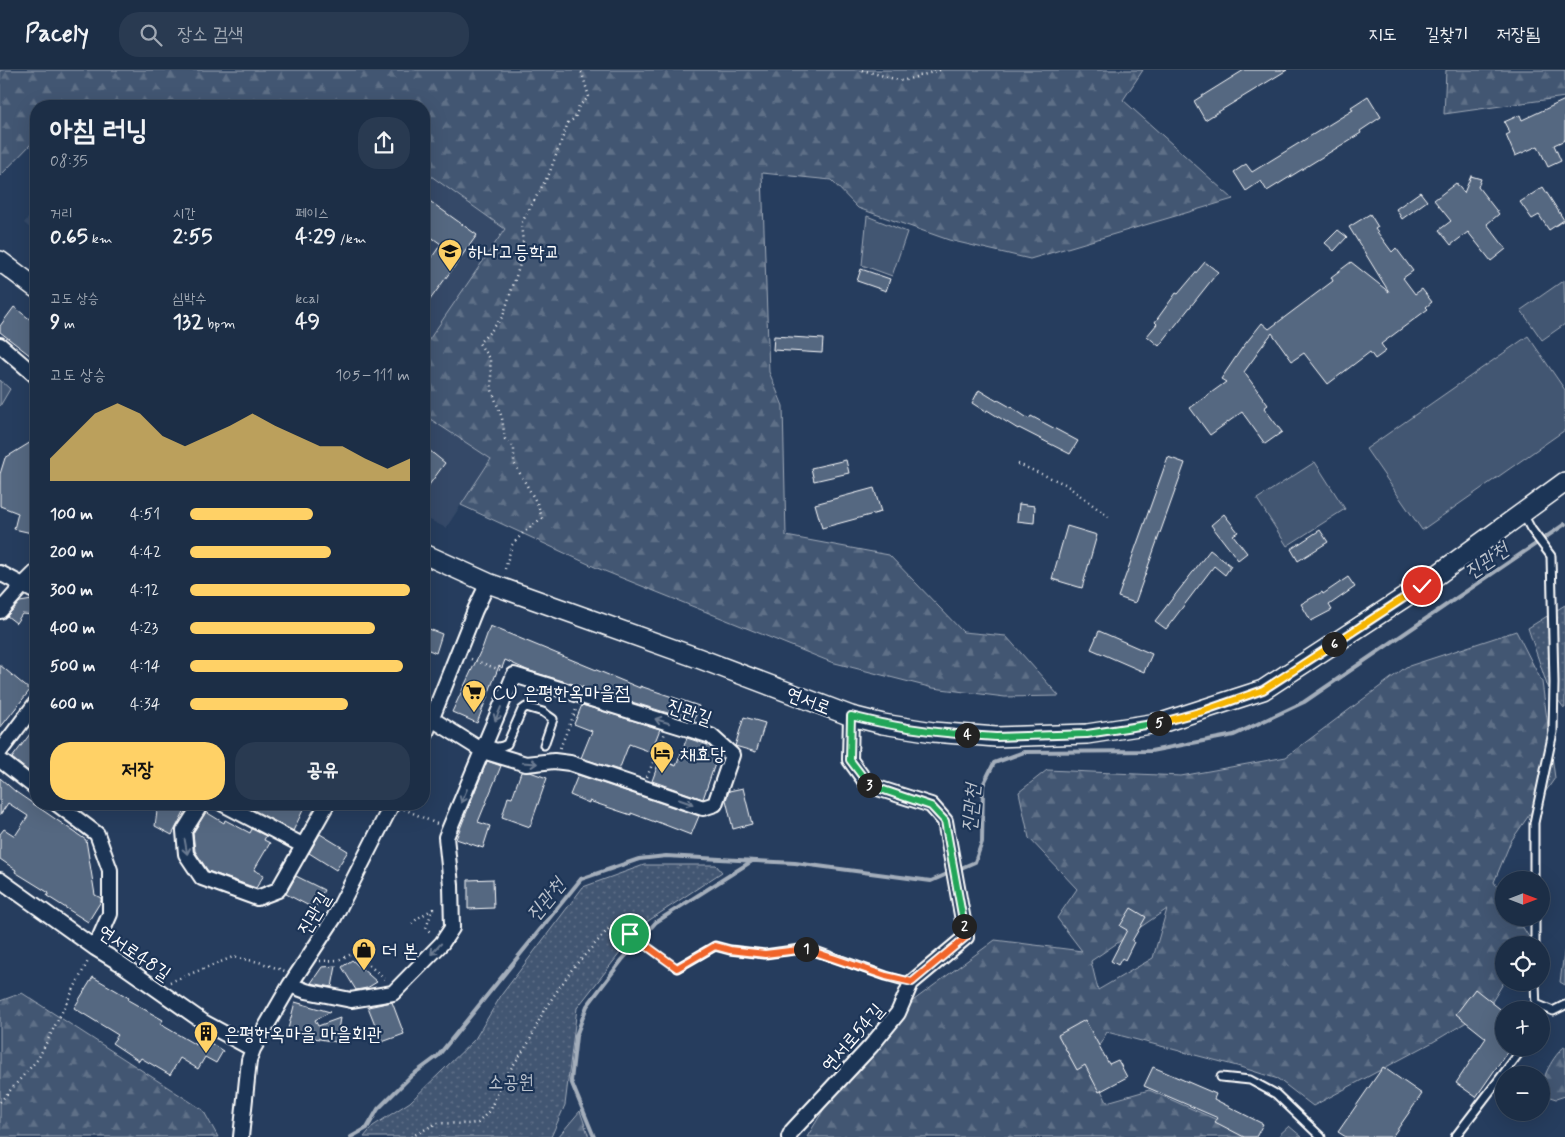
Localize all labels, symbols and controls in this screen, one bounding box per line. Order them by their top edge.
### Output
search box [119,12,469,57]
text: Pacely [25,19,89,50]
icon: search [137,21,165,49]
text: 장소 검색 [177,22,243,47]
text: 지도 [1368,23,1397,47]
text: 길찾기 [1425,23,1469,47]
text: 저장됨 [1497,23,1540,47]
text: 아침 러닝 [50,113,148,150]
button: share [358,117,410,169]
text: 08:35 [50,151,88,172]
text: 거리 [50,205,73,223]
text: 시간 [173,205,195,223]
text: 페이스 [295,205,329,223]
text: 0.65 [50,223,88,251]
text: 2:55 [173,223,212,251]
text: 4:29 [295,223,336,251]
text: km [88,230,112,248]
text: /km [336,230,366,248]
school or university icon: 하나고등학교 [437,238,463,272]
place label: 하나고등학교 [468,240,560,265]
text: 고도 상승 [50,290,99,308]
text: 심박수 [173,290,206,308]
text: kcal [295,290,319,308]
text: 9 [50,308,60,336]
text: 132 [173,308,203,336]
text: 49 [295,308,320,336]
text: m [60,315,75,333]
text: bpm [203,315,235,333]
text: 고도 상승 [50,365,106,386]
text: 105–111 m [335,365,410,386]
text: 100 m [50,504,93,525]
text: 4:51 [130,504,160,525]
water label: 진관천 [1459,535,1516,586]
text: 200 m [50,542,94,563]
text: 4:42 [130,542,161,563]
pin [1401,565,1443,607]
icon: check [1408,572,1436,600]
text: 300 m [50,580,93,601]
text: 4:12 [130,580,159,601]
text: 400 m [50,618,95,639]
text: 4:23 [130,618,158,639]
pin: 6 [1322,632,1346,656]
text: 6 [1331,635,1338,653]
text: 500 m [50,656,95,677]
text: 4:14 [130,656,160,677]
supermarket icon: CU 은평한옥마을점 [461,679,487,713]
place label: CU 은평한옥마을점 [492,681,630,706]
street label: 연서로 [783,682,834,721]
street label: 진관길 [664,693,715,732]
text: 600 m [50,694,94,715]
text: 4:34 [130,694,161,715]
one-way arrow [492,707,501,722]
pin: 5 [1146,710,1172,736]
text: 5 [1155,714,1164,732]
one-way arrow [654,715,670,725]
pin: 4 [954,722,980,748]
text: 4 [963,726,972,744]
hotel icon: 채효당 [649,740,675,774]
button: 저장 [50,742,225,800]
button: 공유 [235,742,410,800]
place label: 채효당 [680,742,726,767]
one-way arrow [522,759,538,768]
pin: 3 [856,772,882,798]
text: 3 [866,776,873,794]
water label: 진관천 [956,781,987,833]
one-way arrow [458,788,468,803]
one-way arrow [677,798,693,807]
one-way arrow [181,839,191,855]
water label: 진관천 [520,871,573,927]
north arrow [1495,871,1550,926]
map controls [1495,871,1550,1121]
street label: 진관길 [292,888,337,940]
pin [609,913,651,955]
pin: 2 [952,914,976,938]
text: 2 [961,917,968,935]
street label: 연서로48길 [93,920,176,987]
icon: arrive [616,920,644,948]
pin: 1 [794,936,818,962]
button: locate [1495,936,1550,991]
shop icon: 더 본 [351,937,377,971]
place label: 더 본 [382,939,418,964]
text: 1 [803,940,810,958]
one-way arrow [430,943,442,956]
street label: 연서로54길 [816,998,890,1078]
button: + [1495,1001,1550,1056]
building icon: 은평한옥마을 마을회관 [193,1020,219,1054]
place label: 은평한옥마을 마을회관 [224,1022,382,1047]
button: − [1495,1066,1550,1121]
park label: 소공원 [488,1070,534,1095]

